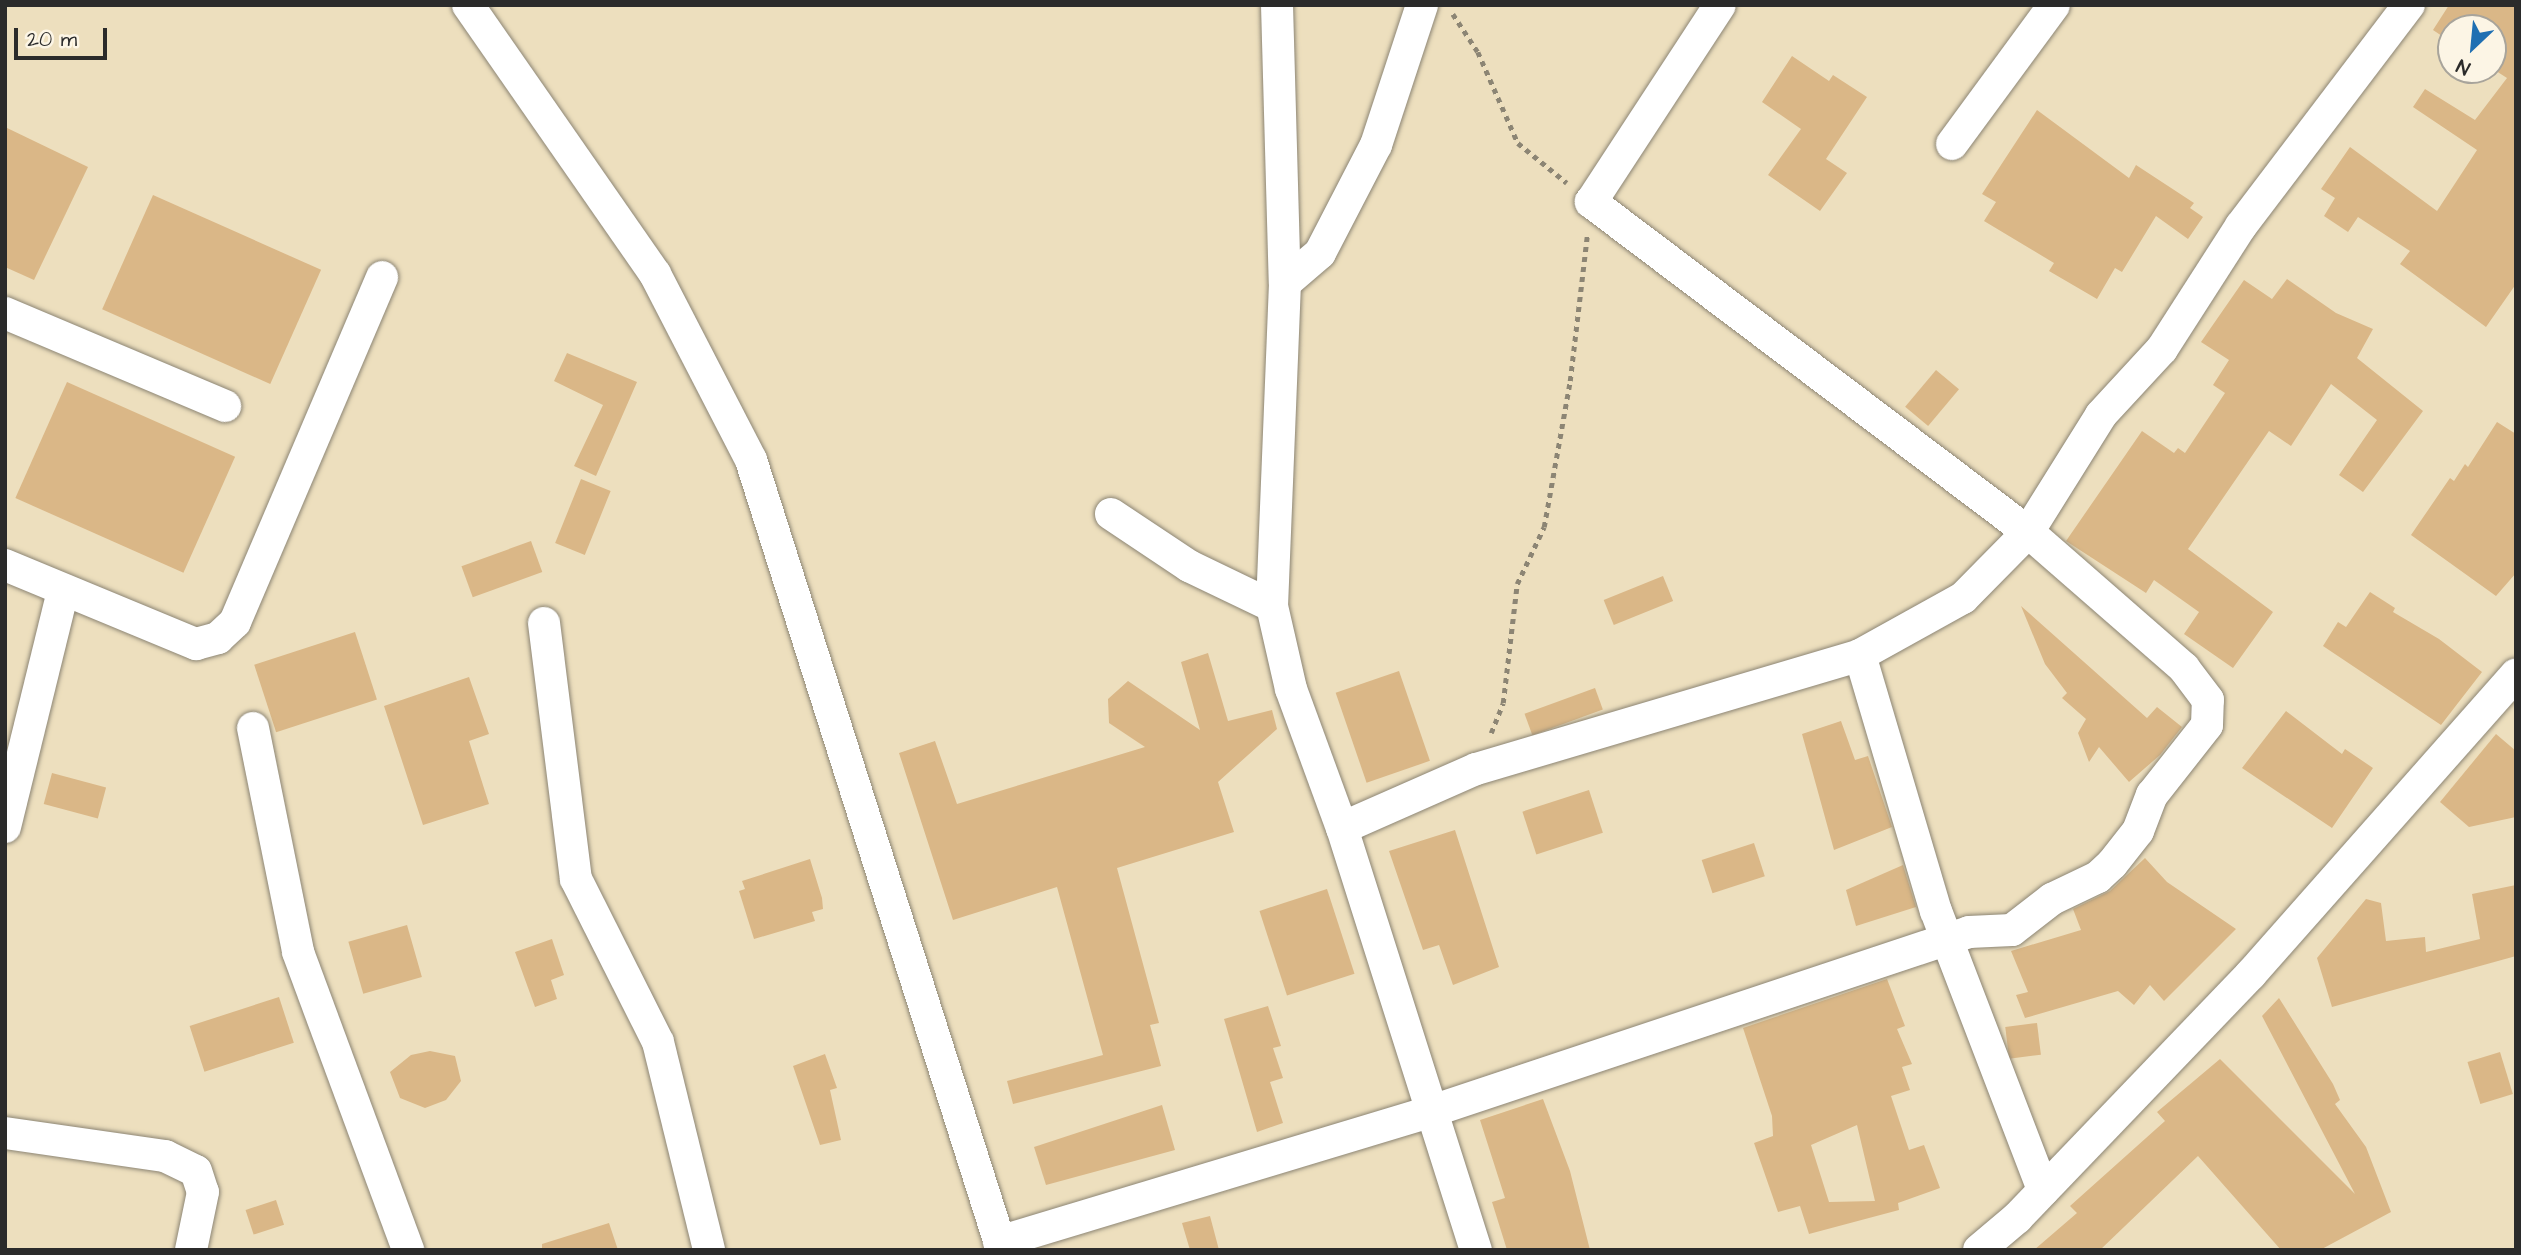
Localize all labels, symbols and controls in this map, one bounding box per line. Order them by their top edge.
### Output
scale bar [18,14,110,58]
north arrow [2437,14,2507,84]
text: 20 m [27,25,77,54]
text: N [2452,52,2475,81]

